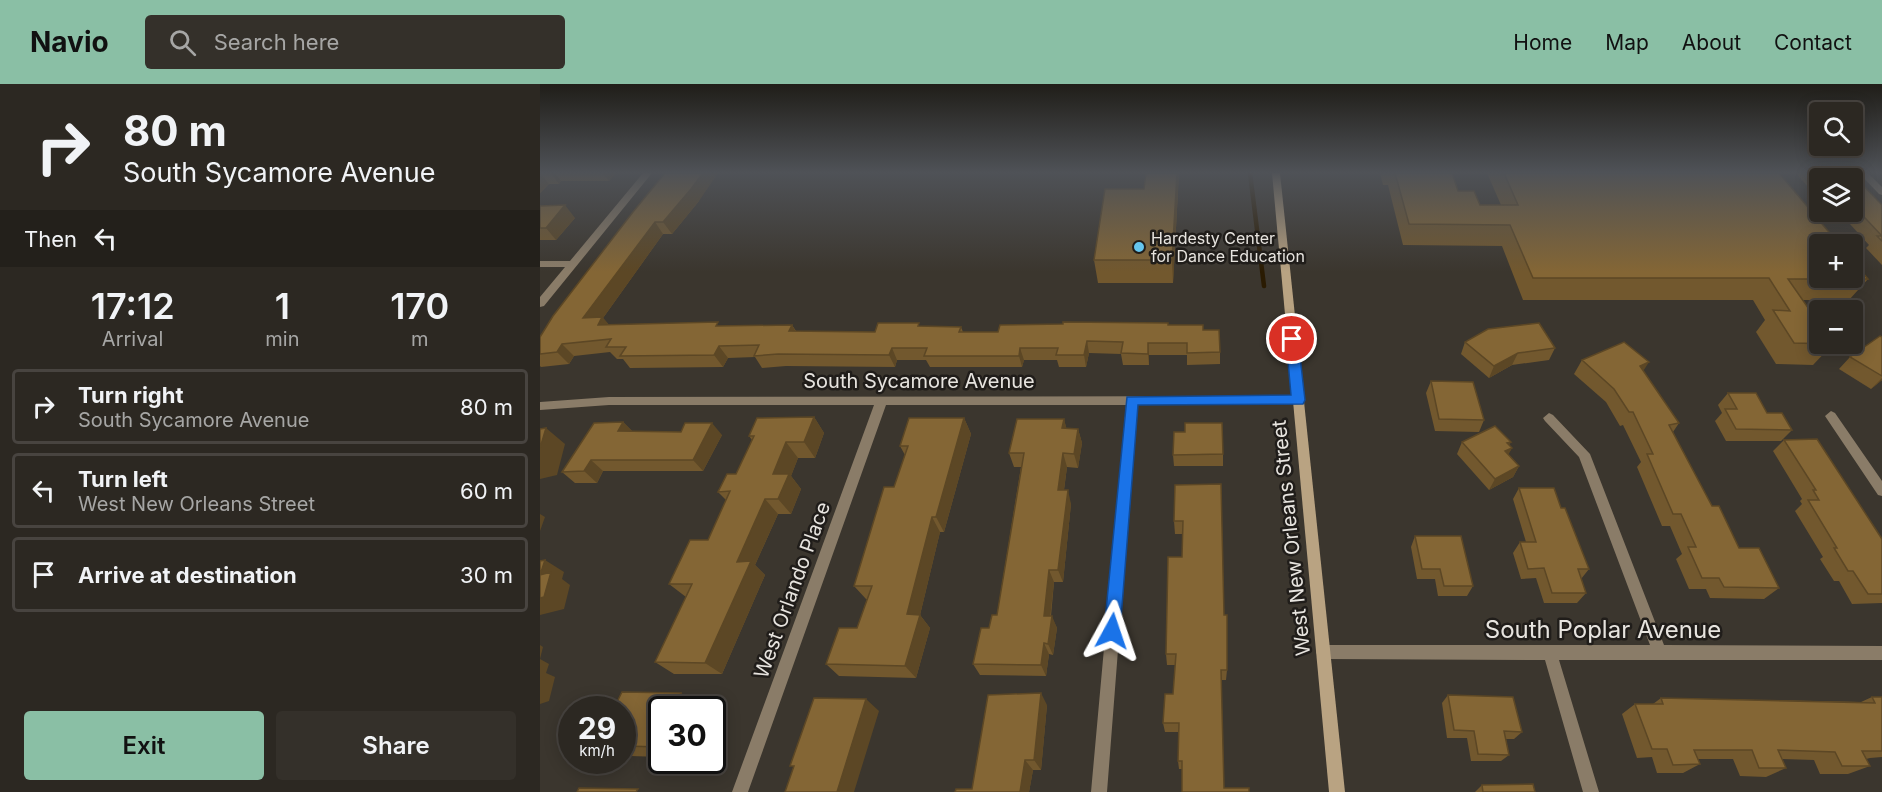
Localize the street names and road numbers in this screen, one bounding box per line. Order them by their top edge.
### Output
street label: South Sycamore Avenue [803,369,1035,393]
street label: West New Orleans Street [1267,418,1315,657]
street label: West Orlando Place [749,499,835,681]
street label: South Poplar Avenue [1485,615,1721,644]

